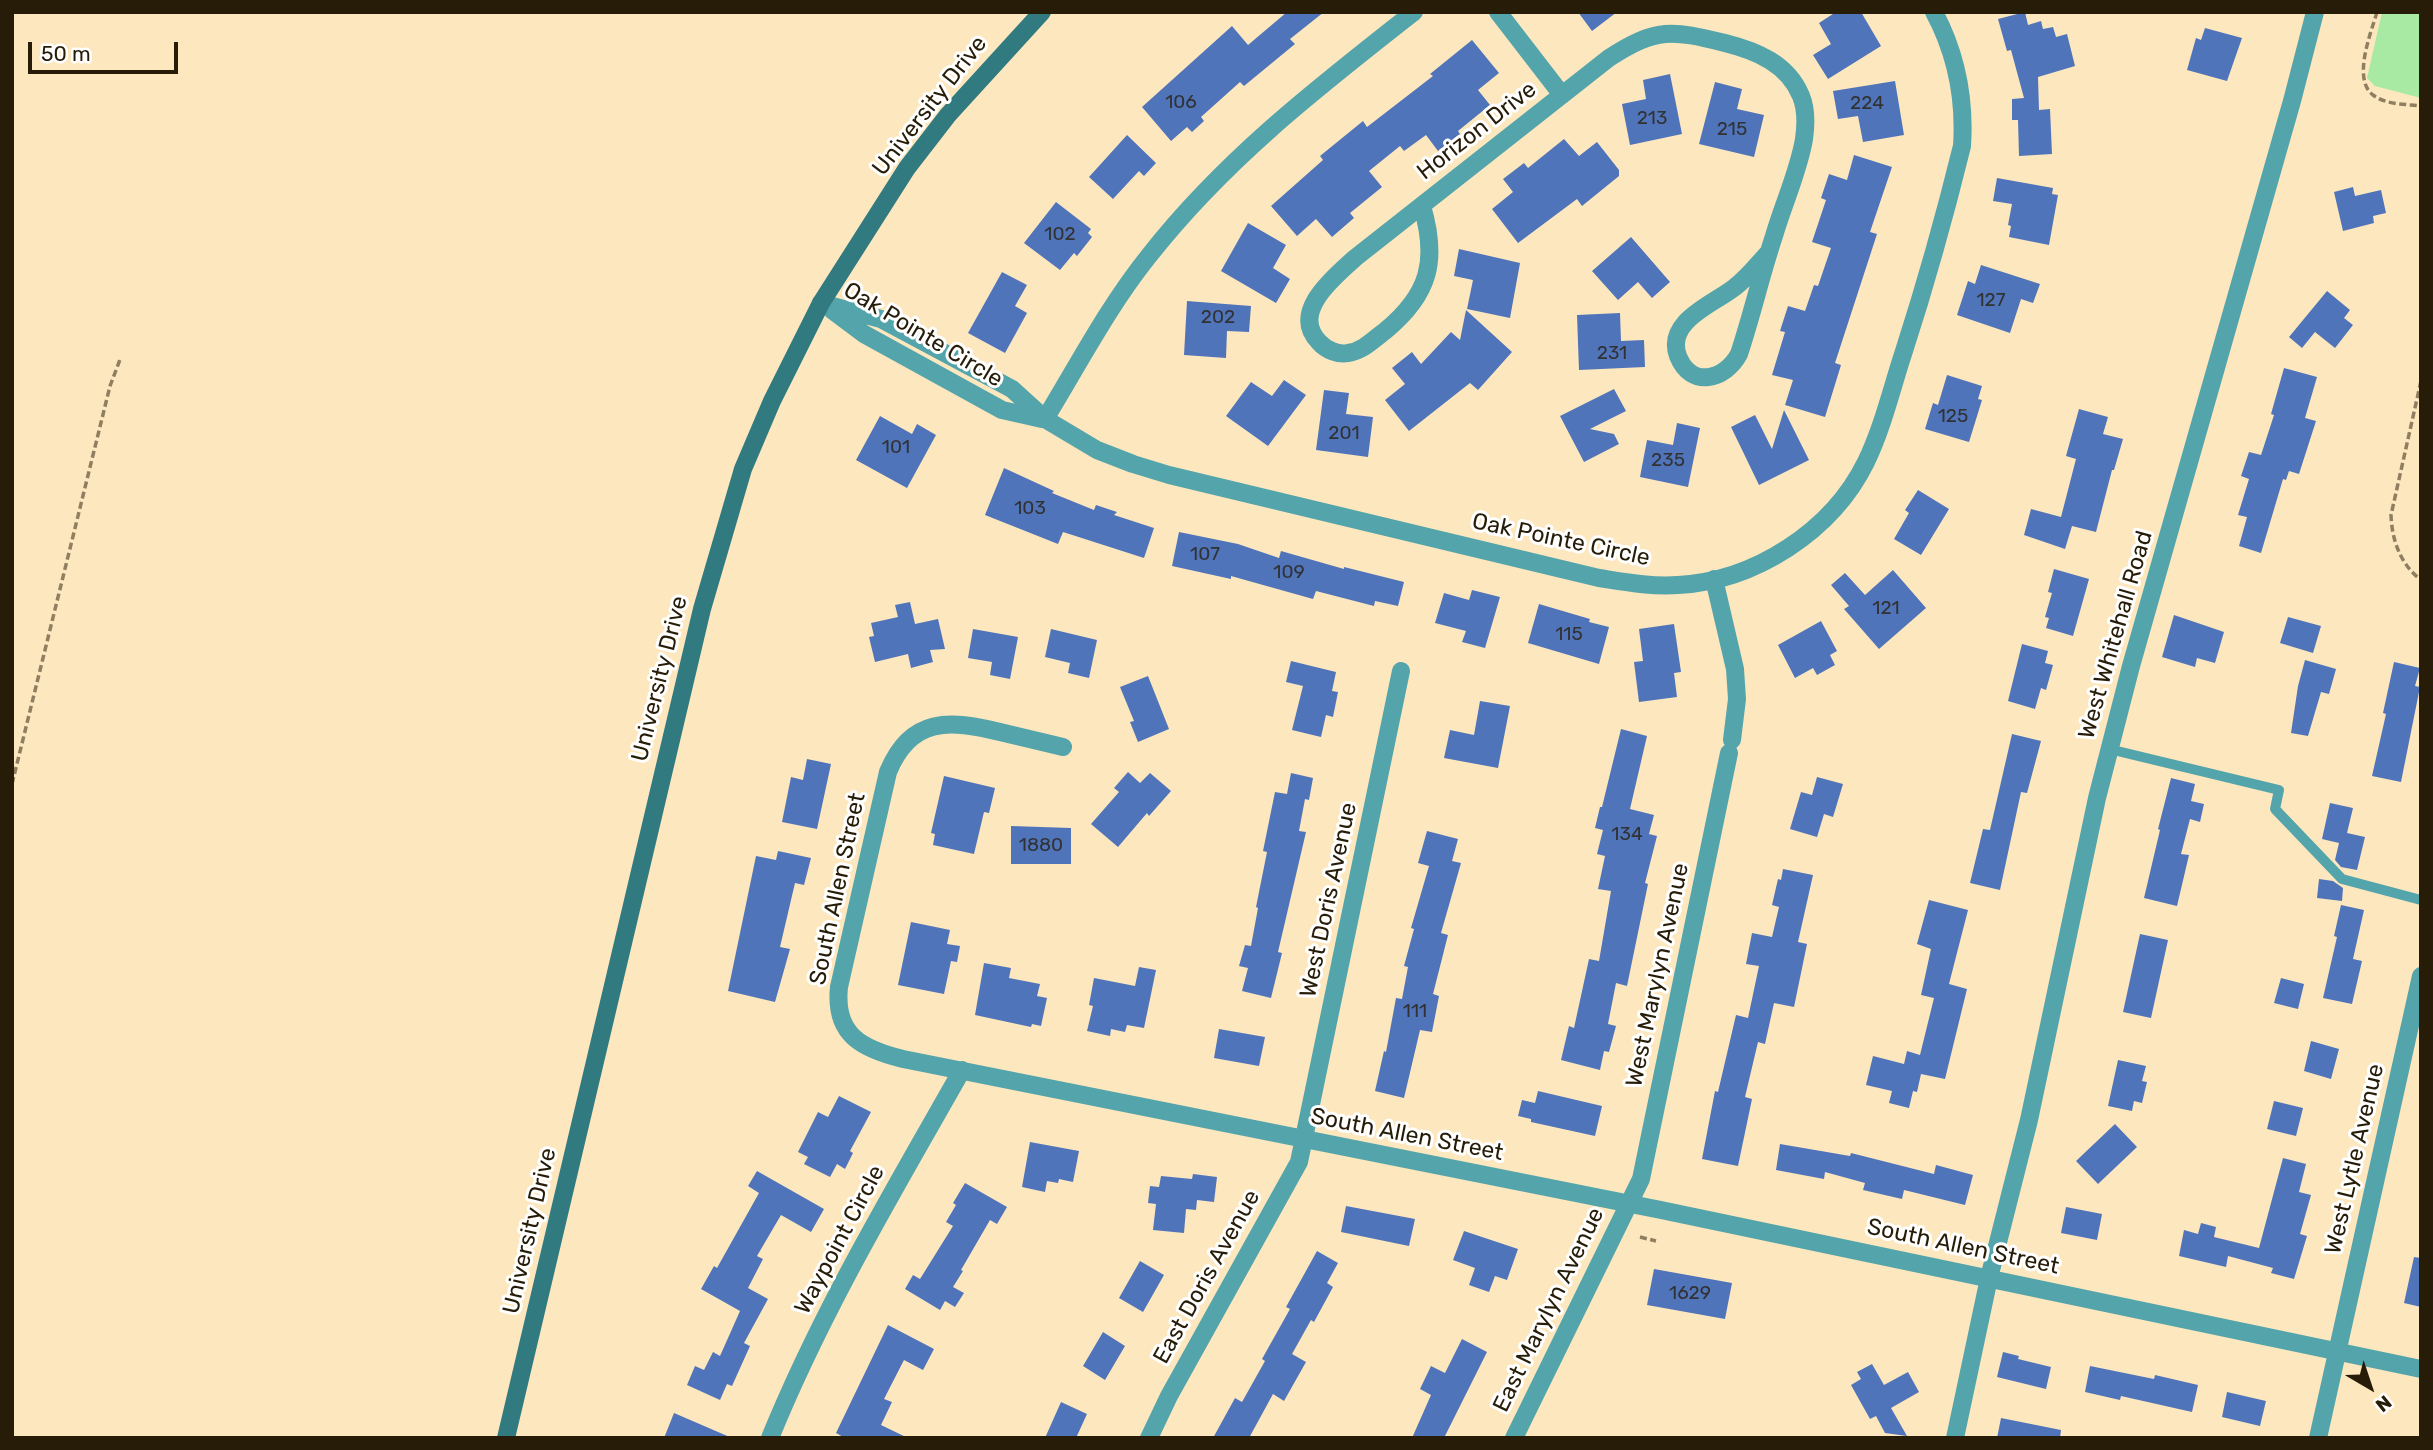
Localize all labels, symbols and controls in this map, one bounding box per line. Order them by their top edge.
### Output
scale bar [32,28,182,72]
street label: University Drive [867,31,993,181]
text: 50 m [41,41,91,66]
street label: Horizon Drive [1412,76,1542,186]
house number: 106 [1165,92,1197,114]
house number: 224 [1850,93,1884,115]
house number: 213 [1637,108,1667,130]
house number: 215 [1717,119,1747,141]
house number: 102 [1044,224,1076,246]
street label: Oak Pointe Circle [838,277,1008,393]
house number: 127 [1976,290,2006,312]
house number: 202 [1201,307,1235,329]
house number: 231 [1597,343,1627,365]
house number: 125 [1938,406,1968,428]
house number: 201 [1328,423,1360,445]
house number: 101 [882,437,910,459]
house number: 235 [1651,450,1685,472]
house number: 103 [1014,498,1046,520]
street label: Oak Pointe Circle [1470,508,1652,572]
street label: West Whitehall Road [2073,528,2159,742]
house number: 107 [1190,544,1220,566]
house number: 109 [1273,562,1305,584]
street label: University Drive [626,593,694,765]
house number: 121 [1872,598,1900,620]
house number: 115 [1555,624,1583,646]
street label: South Allen Street [804,791,872,987]
street label: West Doris Avenue [1295,800,1363,1000]
house number: 134 [1611,824,1643,846]
house number: 1880 [1019,835,1063,857]
street label: West Marylyn Avenue [1621,861,1695,1089]
house number: 111 [1403,1001,1427,1023]
street label: West Lytle Avenue [2320,1061,2390,1257]
street label: South Allen Street [1308,1103,1506,1167]
street label: University Drive [497,1145,563,1317]
street label: Waypoint Circle [789,1161,891,1319]
street label: East Doris Avenue [1148,1185,1266,1369]
street label: East Marylyn Avenue [1488,1203,1610,1417]
street label: South Allen Street [1865,1213,2061,1281]
house number: 1629 [1669,1283,1711,1305]
north arrow [2335,1352,2405,1422]
text: N [2371,1390,2396,1417]

